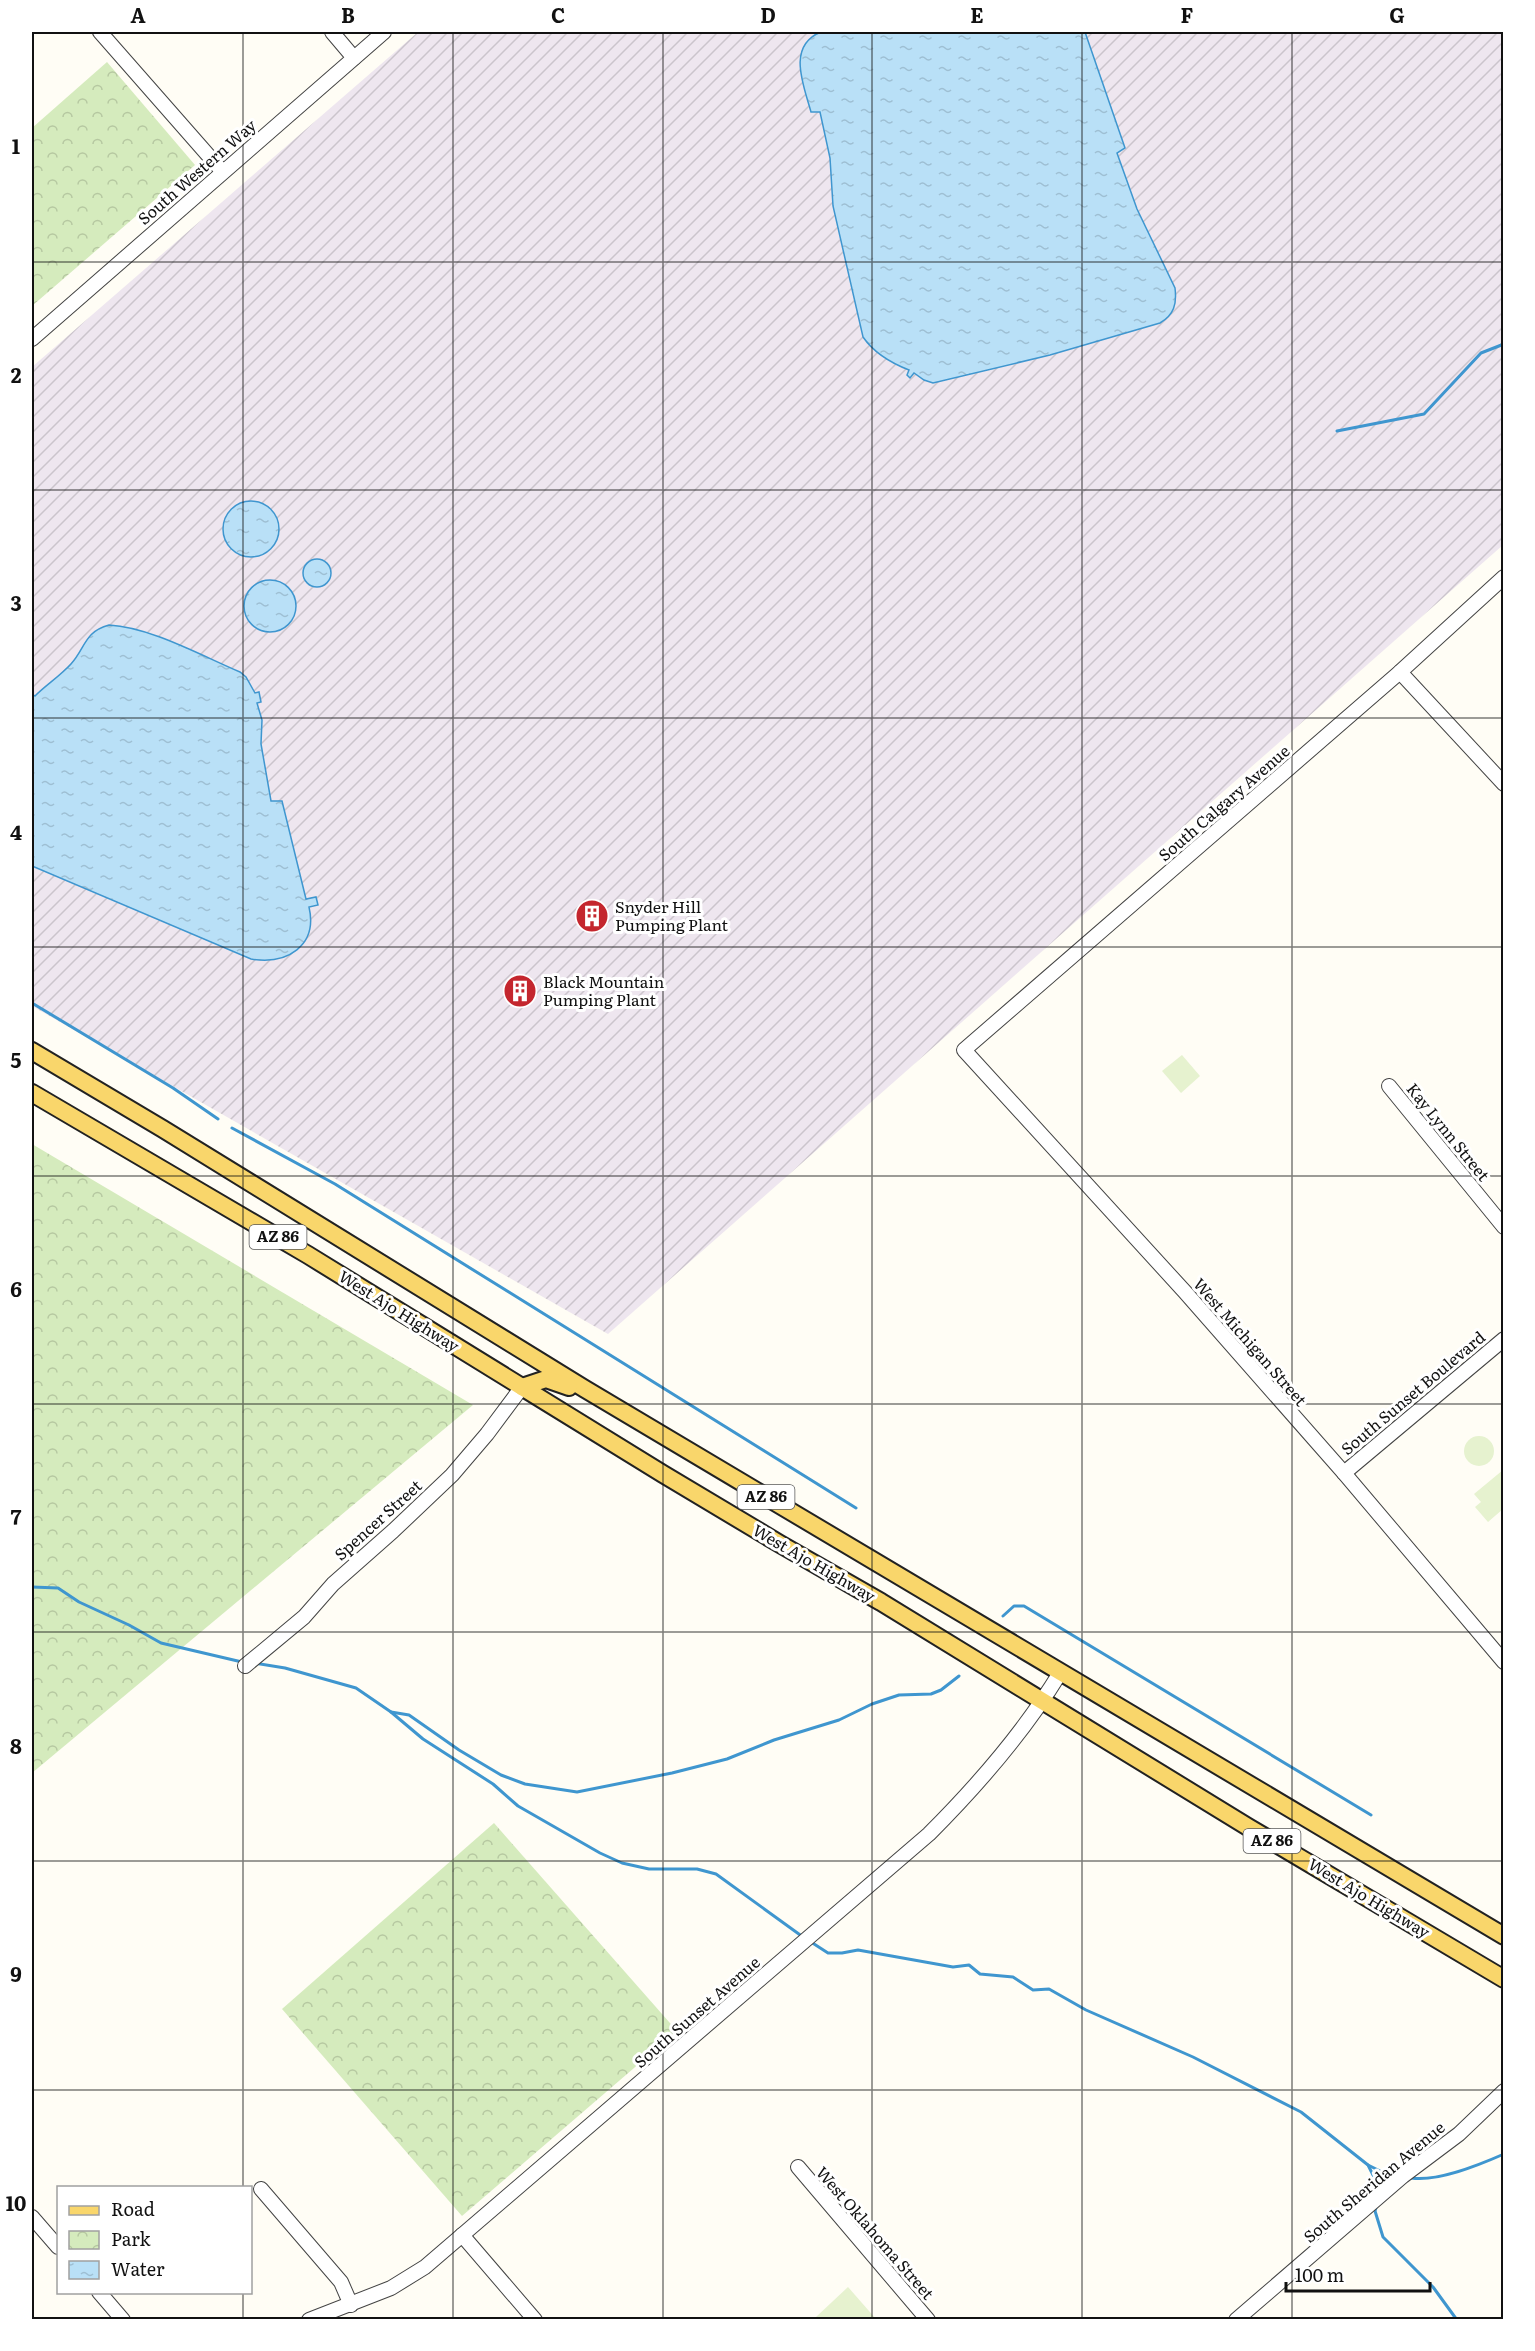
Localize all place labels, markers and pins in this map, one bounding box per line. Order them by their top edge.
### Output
place label: Snyder Hill Pumping Plant [615,894,729,936]
building icon: Snyder Hill Pumping Plant [574,898,610,934]
place label: Black Mountain Pumping Plant [543,969,665,1011]
building icon: Black Mountain Pumping Plant [502,973,538,1009]

